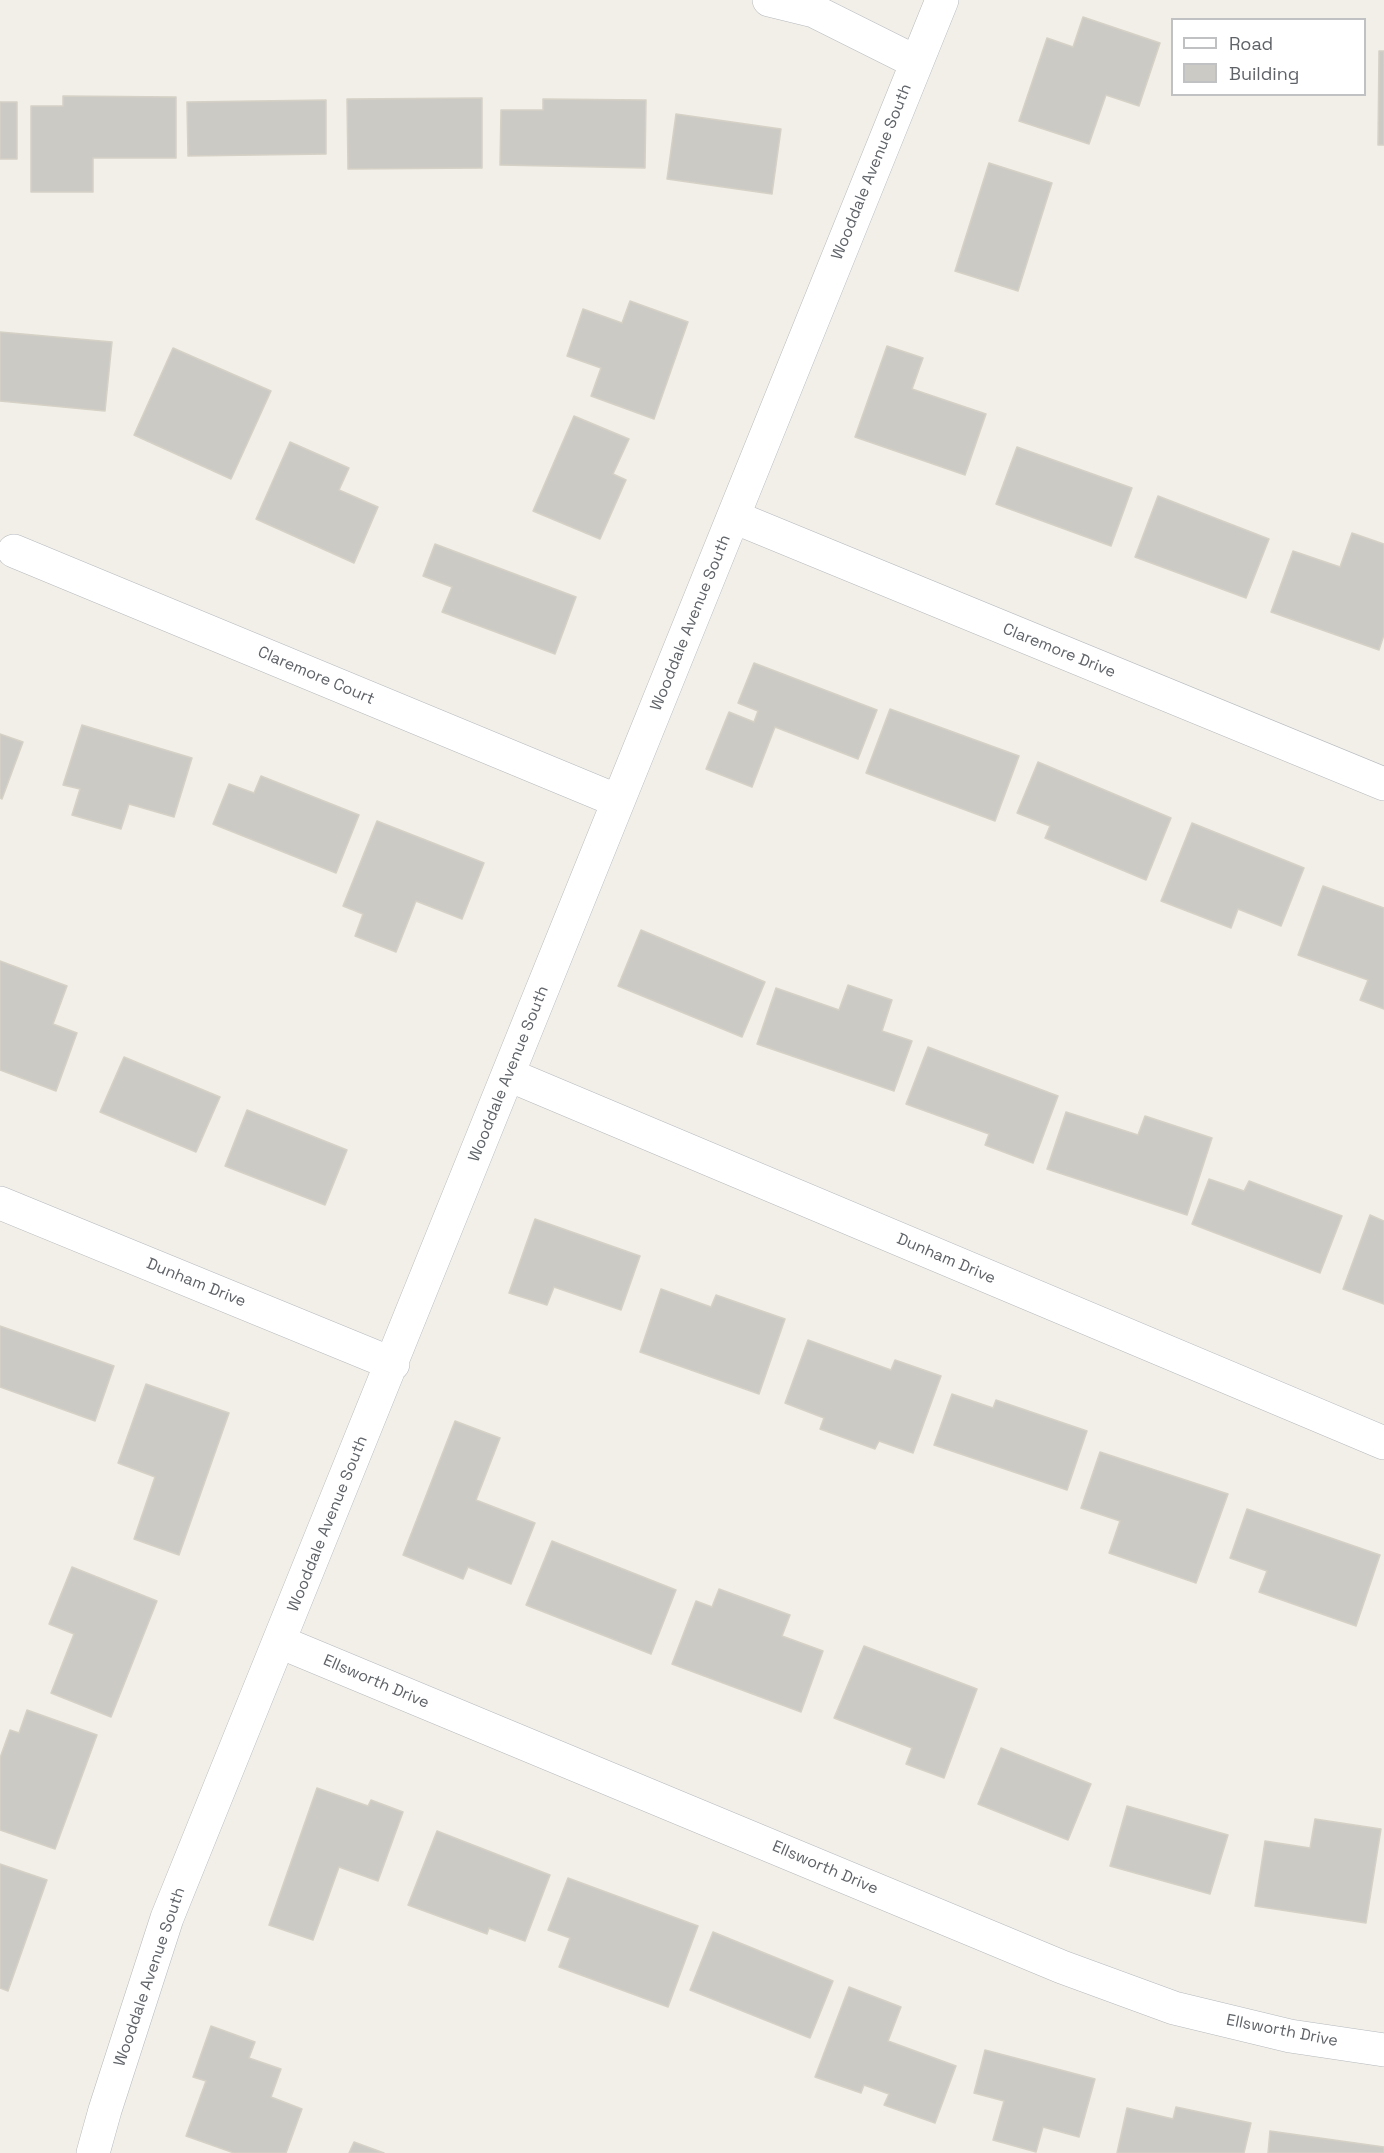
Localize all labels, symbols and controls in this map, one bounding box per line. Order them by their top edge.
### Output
legend [1171,18,1366,96]
text: Road [1229,32,1273,55]
text: Building [1229,62,1299,85]
street label: Wooddale Avenue South [828,81,916,263]
street label: Wooddale Avenue South [647,532,735,714]
street label: Claremore Drive [1000,620,1118,682]
street label: Claremore Court [255,643,377,709]
street label: Wooddale Avenue South [465,983,553,1165]
street label: Dunham Drive [894,1230,998,1288]
street label: Dunham Drive [144,1254,248,1312]
street label: Wooddale Avenue South [284,1433,372,1615]
street label: Ellsworth Drive [320,1651,432,1713]
street label: Ellsworth Drive [769,1837,881,1899]
street label: Wooddale Avenue South [110,1885,190,2069]
street label: Ellsworth Drive [1225,2011,1339,2051]

